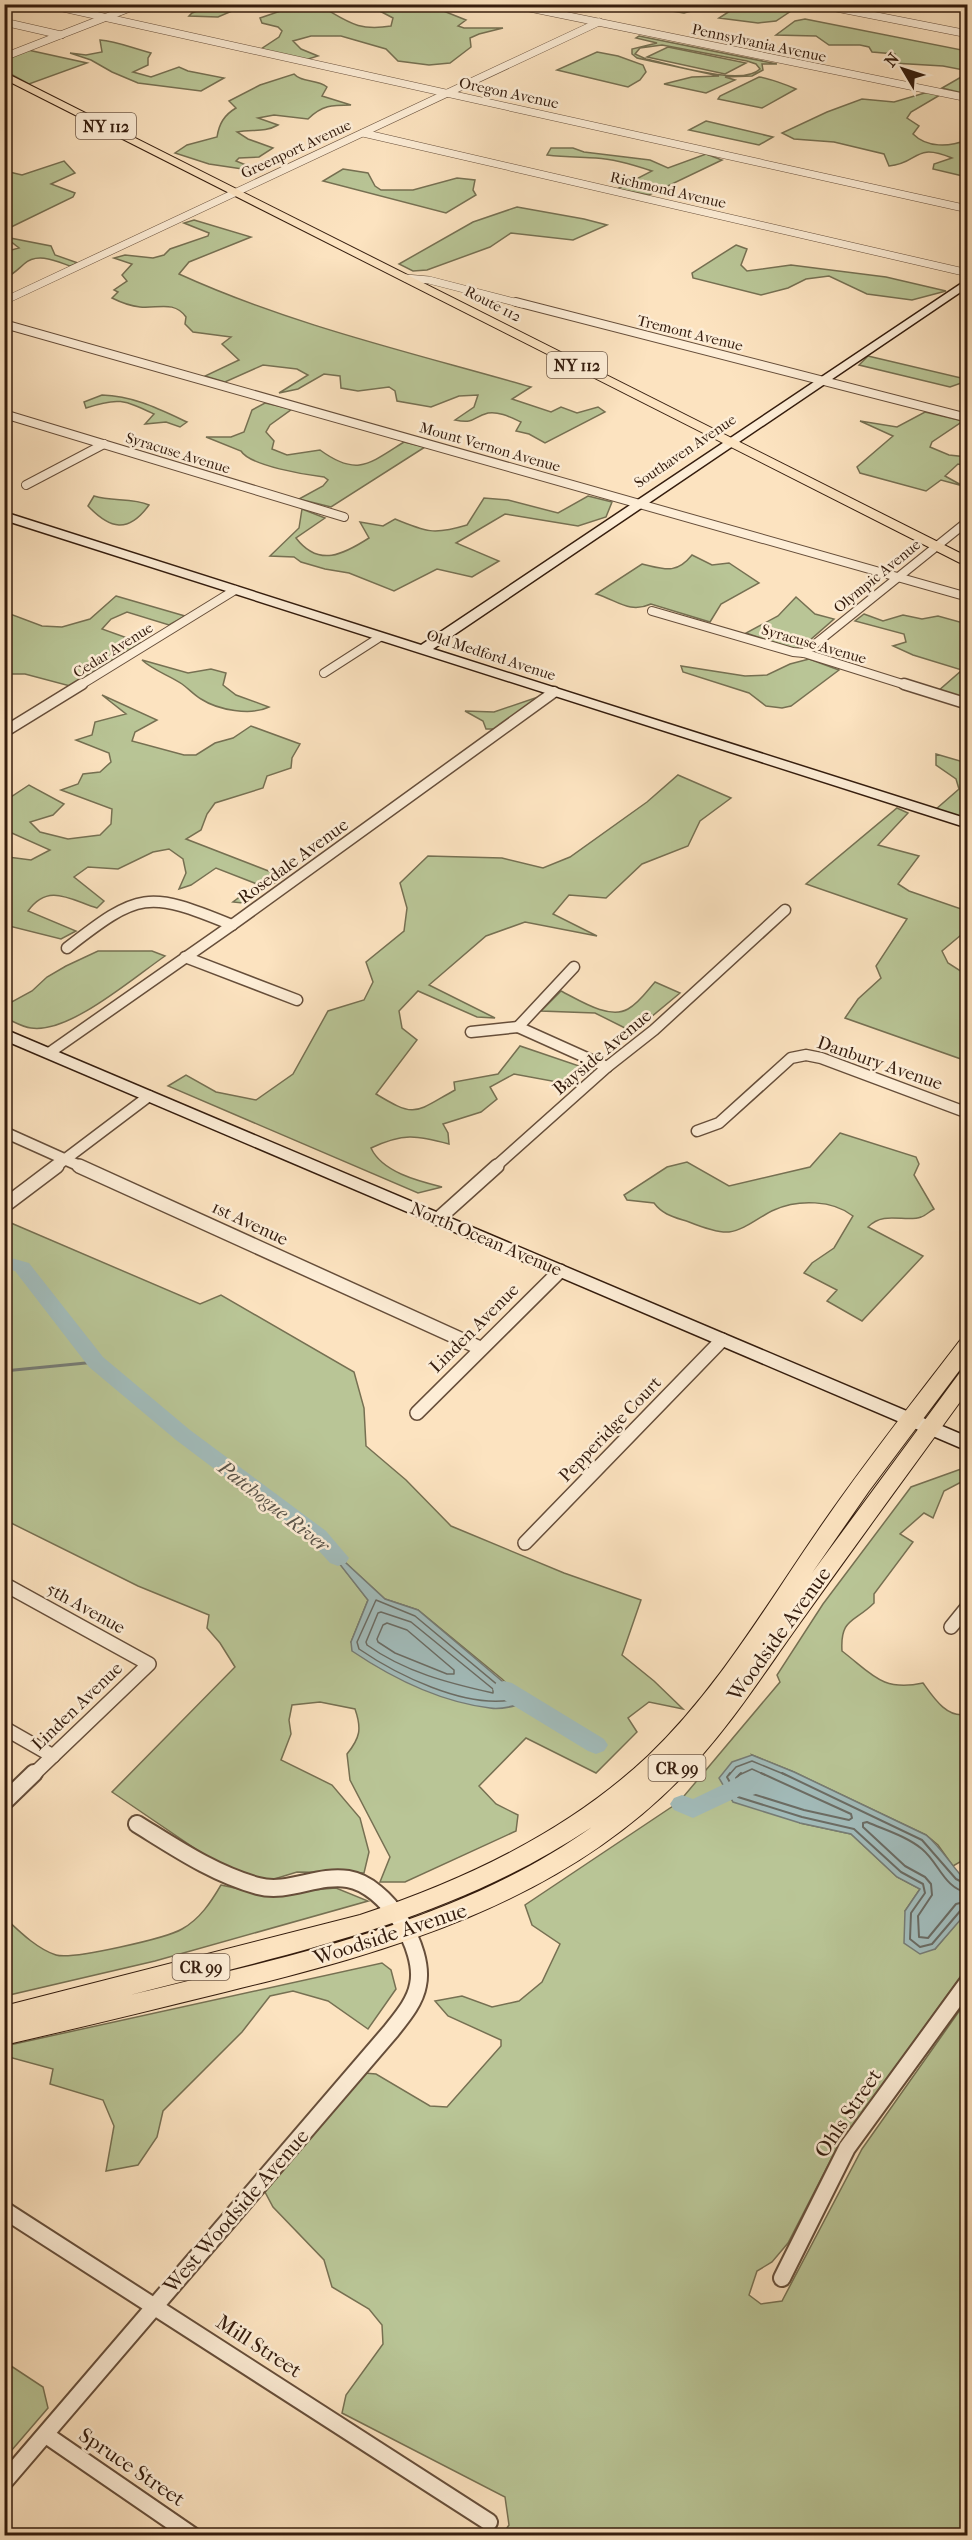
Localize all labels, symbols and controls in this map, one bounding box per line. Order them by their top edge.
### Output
street label: Pennsylvania Avenue [690,20,828,66]
north arrow [873,39,933,99]
text: N [881,49,903,71]
street label: Oregon Avenue [458,74,561,112]
road number: NY 112 [76,113,136,139]
street label: Greenport Avenue [238,115,354,182]
street label: Richmond Avenue [608,168,728,212]
street label: Route 112 [462,282,525,326]
street label: Tremont Avenue [635,311,745,355]
road number: NY 112 [547,352,607,378]
street label: Southaven Avenue [631,410,740,492]
street label: Mount Vernon Avenue [417,418,563,476]
street label: Syracuse Avenue [124,429,233,478]
street label: Olympic Avenue [830,535,925,617]
street label: Cedar Avenue [70,618,157,682]
street label: Syracuse Avenue [759,620,869,668]
street label: Old Medford Avenue [424,626,558,685]
street label: Rosedale Avenue [234,814,353,908]
street label: Bayside Avenue [549,1005,656,1100]
street label: Danbury Avenue [814,1032,945,1095]
street label: 1st Avenue [208,1197,291,1250]
street label: North Ocean Avenue [407,1198,565,1281]
street label: Linden Avenue [425,1279,523,1377]
street label: Pepperidge Court [555,1372,666,1486]
water label: Patchogue River [213,1455,335,1558]
street label: Woodside Avenue [722,1562,836,1707]
street label: 5th Avenue [43,1578,129,1639]
street label: Linden Avenue [28,1658,127,1755]
road number: CR 99 [648,1755,706,1781]
street label: Woodside Avenue [309,1898,470,1970]
road number: CR 99 [172,1954,230,1980]
street label: Ohls Street [810,2064,887,2162]
street label: West Woodside Avenue [158,2124,314,2299]
street label: Mill Street [212,2310,307,2383]
street label: Spruce Street [75,2423,190,2511]

